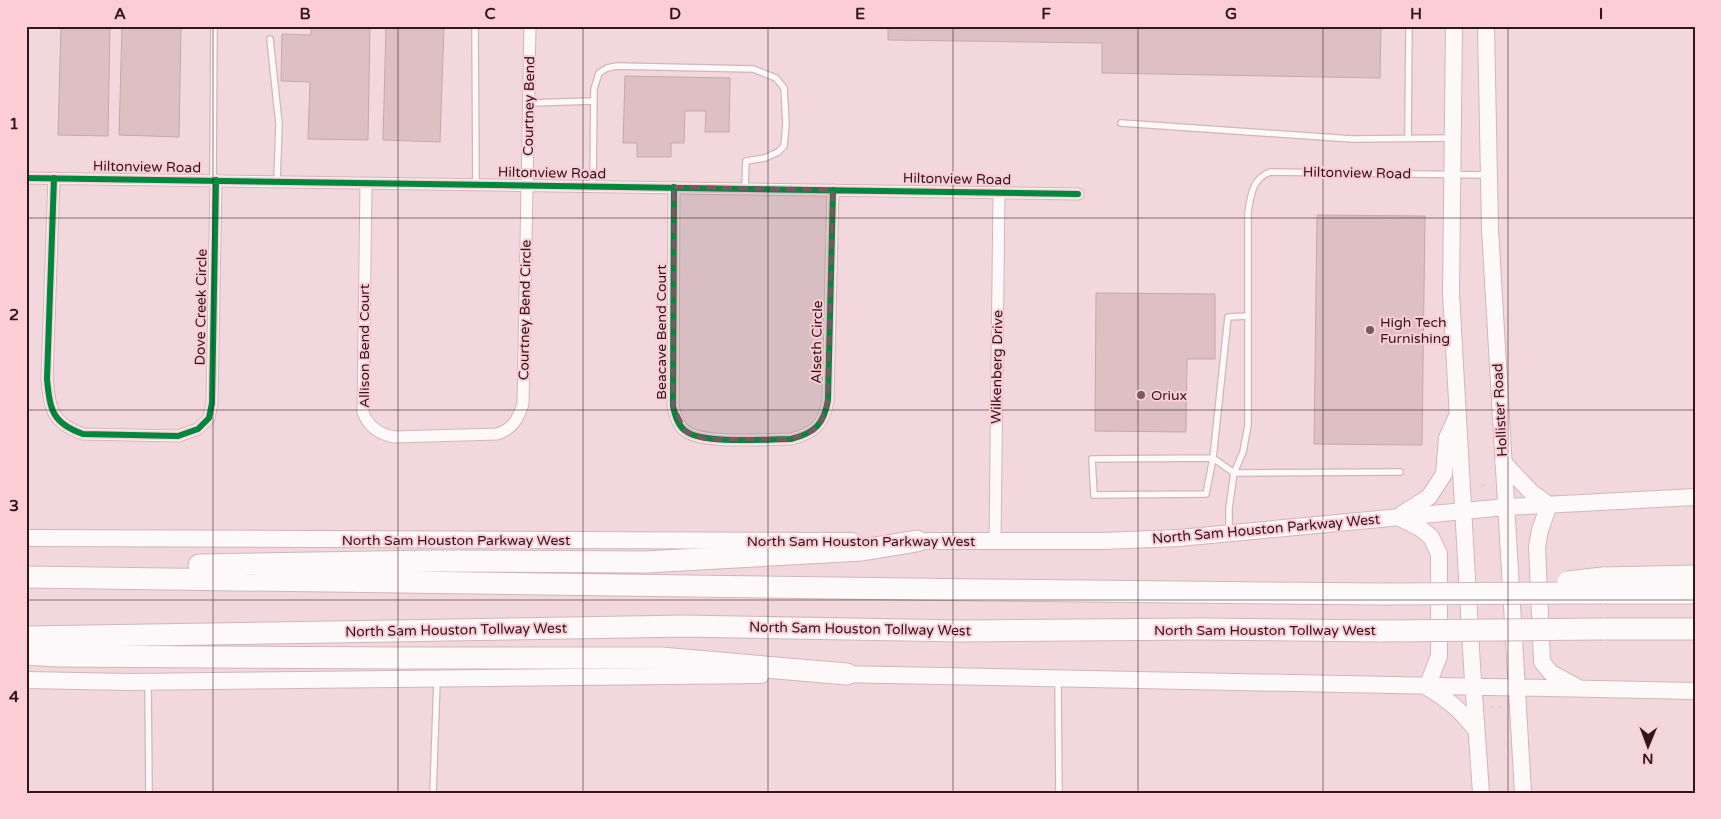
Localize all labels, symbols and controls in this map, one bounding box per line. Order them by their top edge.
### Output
text: A [114,4,126,24]
text: B [299,4,311,24]
text: C [484,4,496,24]
text: D [669,4,681,24]
text: E [855,4,865,24]
text: F [1041,4,1051,24]
text: G [1225,4,1237,24]
text: H [1410,4,1422,24]
text: I [1599,4,1603,24]
street label: Courtney Bend [520,56,538,156]
text: 1 [9,114,19,134]
street label: Hiltonview Road [93,158,201,176]
street label: Hiltonview Road [498,164,606,182]
street label: Hiltonview Road [1303,164,1411,182]
street label: Hiltonview Road [903,170,1011,188]
street label: Courtney Bend Circle [515,239,535,380]
street label: Dove Creek Circle [191,248,211,365]
street label: Beacave Bend Court [653,264,670,400]
street label: Allison Bend Court [356,283,373,408]
street label: Alseth Circle [808,300,826,384]
text: 2 [9,305,19,325]
street label: Wilkenberg Drive [988,310,1006,424]
place label: High Tech Furnishing [1380,314,1450,347]
marker: High Tech Furnishing [1364,324,1376,336]
street label: Hollister Road [1489,363,1511,457]
place label: Oriux [1151,387,1187,404]
marker: Oriux [1135,389,1147,401]
text: 3 [9,496,19,516]
street label: North Sam Houston Parkway West [1151,511,1381,547]
street label: North Sam Houston Parkway West [342,532,571,549]
street label: North Sam Houston Parkway West [747,533,976,550]
street label: North Sam Houston Tollway West [749,619,972,639]
street label: North Sam Houston Tollway West [345,620,568,640]
street label: North Sam Houston Tollway West [1154,622,1377,639]
text: 4 [9,687,19,707]
north arrow [1624,722,1674,772]
text: N [1642,750,1654,767]

